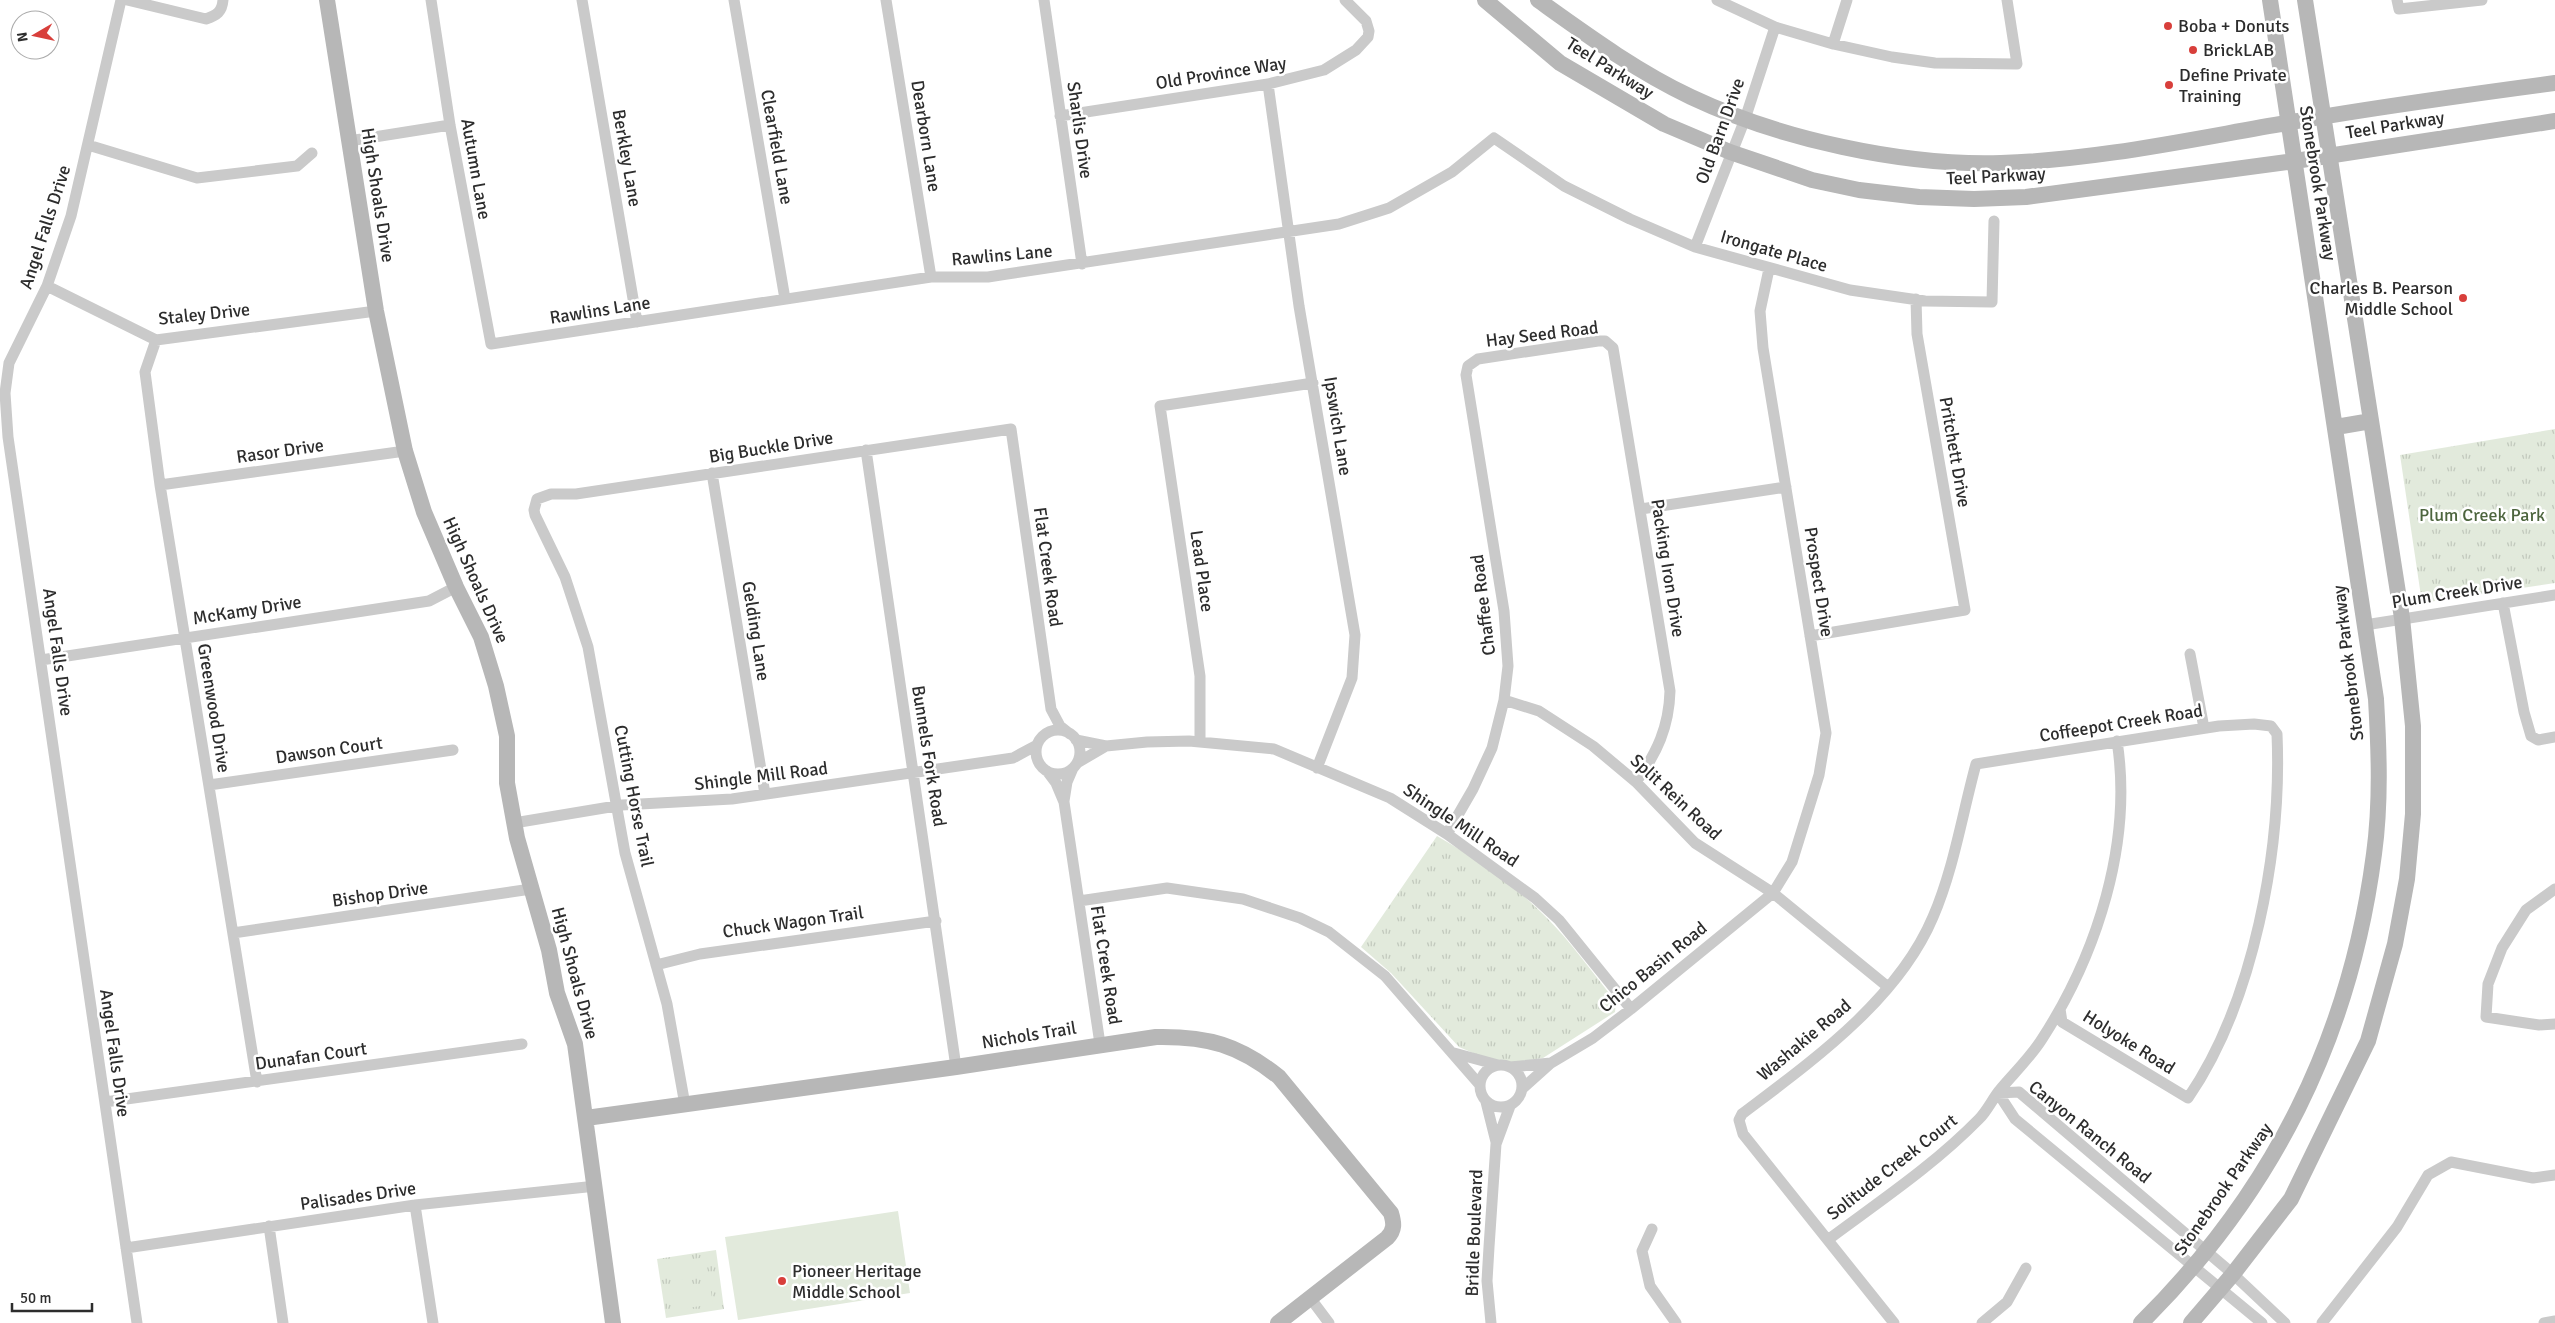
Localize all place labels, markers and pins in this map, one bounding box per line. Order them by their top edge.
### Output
place label: Boba + Donuts [2178,15,2290,37]
marker: Boba + Donuts [2162,20,2174,32]
place label: BrickLAB [2203,39,2274,61]
marker: BrickLAB [2187,44,2199,56]
place label: Define Private Training [2179,64,2287,107]
marker: Define Private Training [2163,79,2175,91]
place label: Charles B. Pearson Middle School [2310,277,2453,320]
marker: Charles B. Pearson Middle School [2457,292,2469,304]
place label: Pioneer Heritage Middle School [792,1260,922,1303]
marker: Pioneer Heritage Middle School [776,1275,788,1287]

